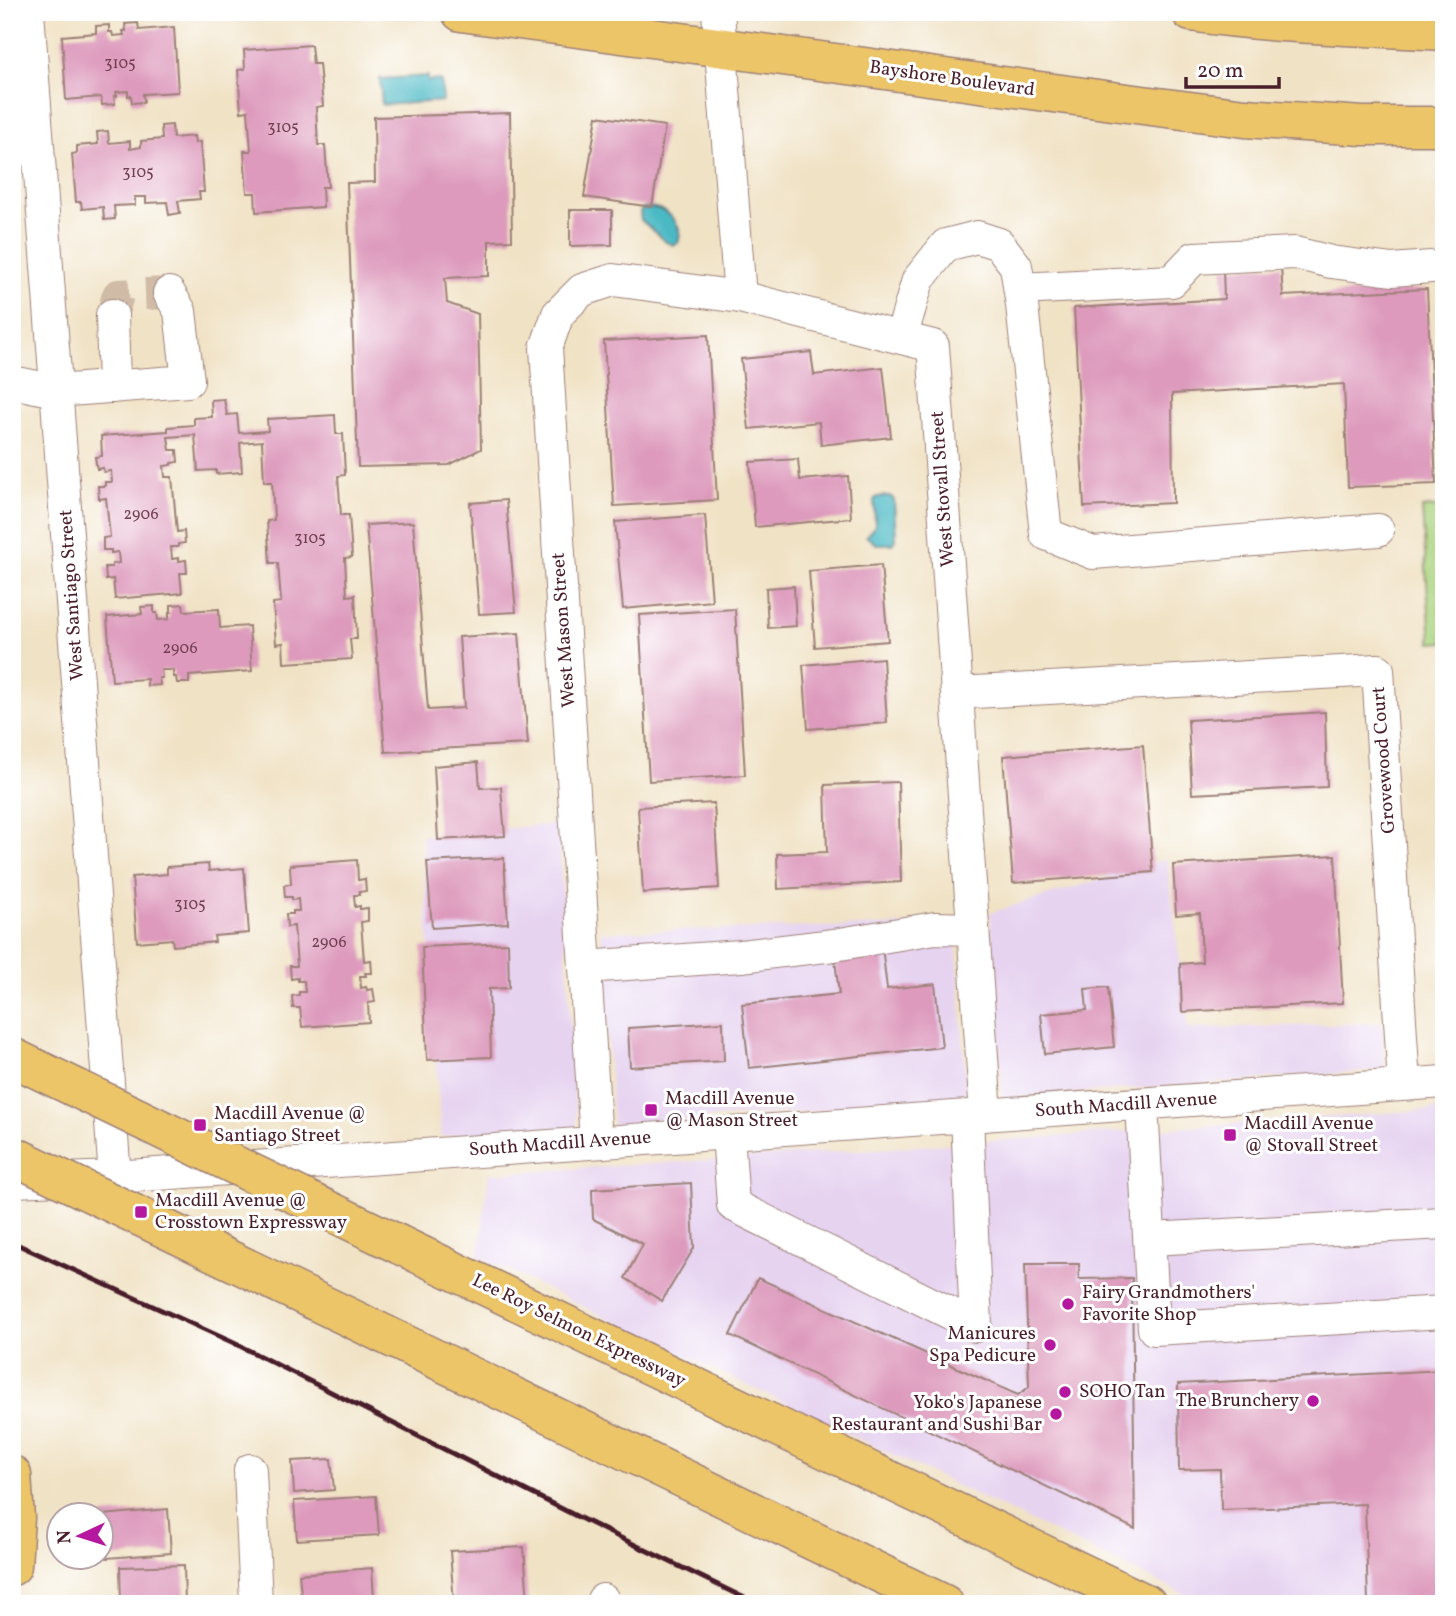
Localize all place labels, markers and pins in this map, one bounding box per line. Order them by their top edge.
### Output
place label: Macdill Avenue @ Mason Street [665,1086,798,1134]
place label: Macdill Avenue @ Santiago Street [214,1101,366,1149]
marker: Macdill Avenue @ Mason Street [643,1102,659,1118]
place label: Macdill Avenue @ Stovall Street [1244,1111,1378,1159]
marker: Macdill Avenue @ Santiago Street [192,1117,208,1133]
marker: Macdill Avenue @ Stovall Street [1222,1127,1238,1143]
place label: Macdill Avenue @ Crosstown Expressway [155,1188,347,1236]
marker: Macdill Avenue @ Crosstown Expressway [133,1204,149,1220]
place label: Fairy Grandmothers' Favorite Shop [1082,1280,1255,1328]
marker: Fairy Grandmothers' Favorite Shop [1060,1296,1076,1312]
place label: Manicures Spa Pedicure [929,1321,1036,1369]
marker: Manicures Spa Pedicure [1042,1337,1058,1353]
place label: SOHO Tan [1079,1379,1166,1405]
marker: SOHO Tan [1057,1384,1073,1400]
place label: The Brunchery [1176,1388,1299,1414]
place label: Yoko's Japanese Restaurant and Sushi Bar [831,1390,1042,1438]
marker: The Brunchery [1305,1393,1321,1409]
marker: Yoko's Japanese Restaurant and Sushi Bar [1048,1406,1064,1422]

